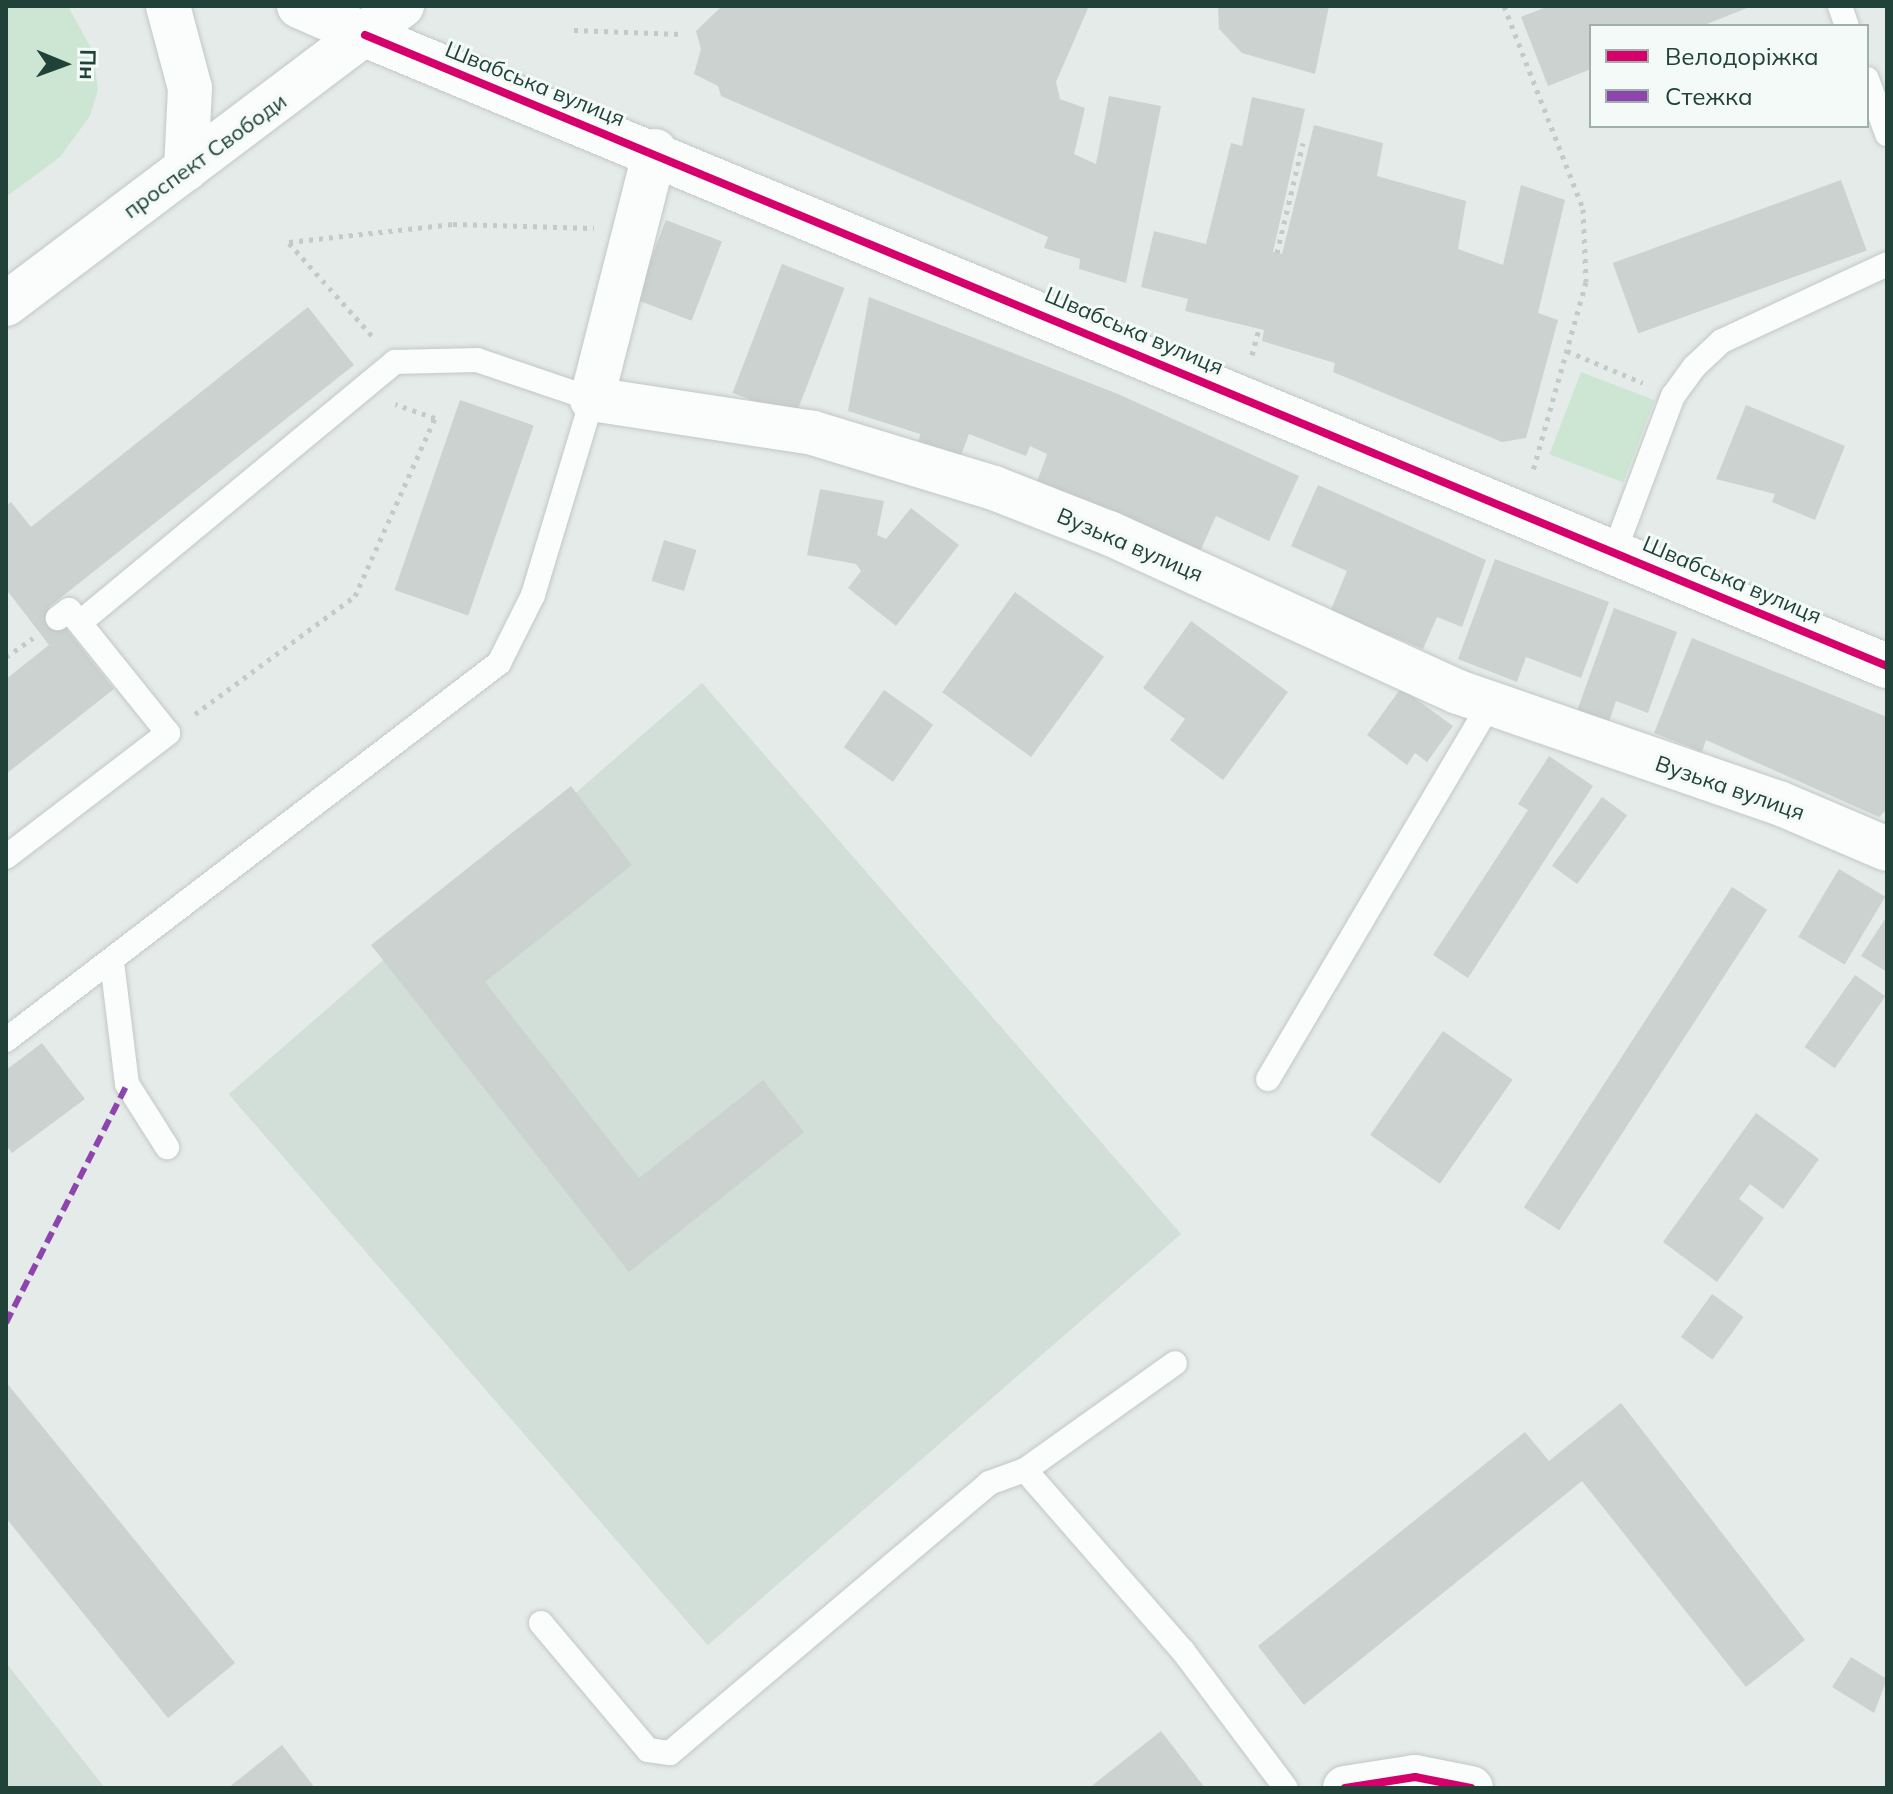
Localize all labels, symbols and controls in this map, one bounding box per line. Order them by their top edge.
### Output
north arrow [24,24,104,104]
legend [1589,24,1869,128]
street label: Швабська вулиця [441,36,629,132]
text: Велодоріжка [1665,41,1819,71]
text: Пн [74,49,102,80]
text: Стежка [1665,81,1753,111]
street label: проспект Свободи [118,88,292,224]
street label: Швабська вулиця [1041,281,1227,381]
street label: Вузька вулиця [1053,502,1207,588]
street label: Швабська вулиця [1639,530,1825,630]
street label: Вузька вулиця [1652,750,1808,826]

